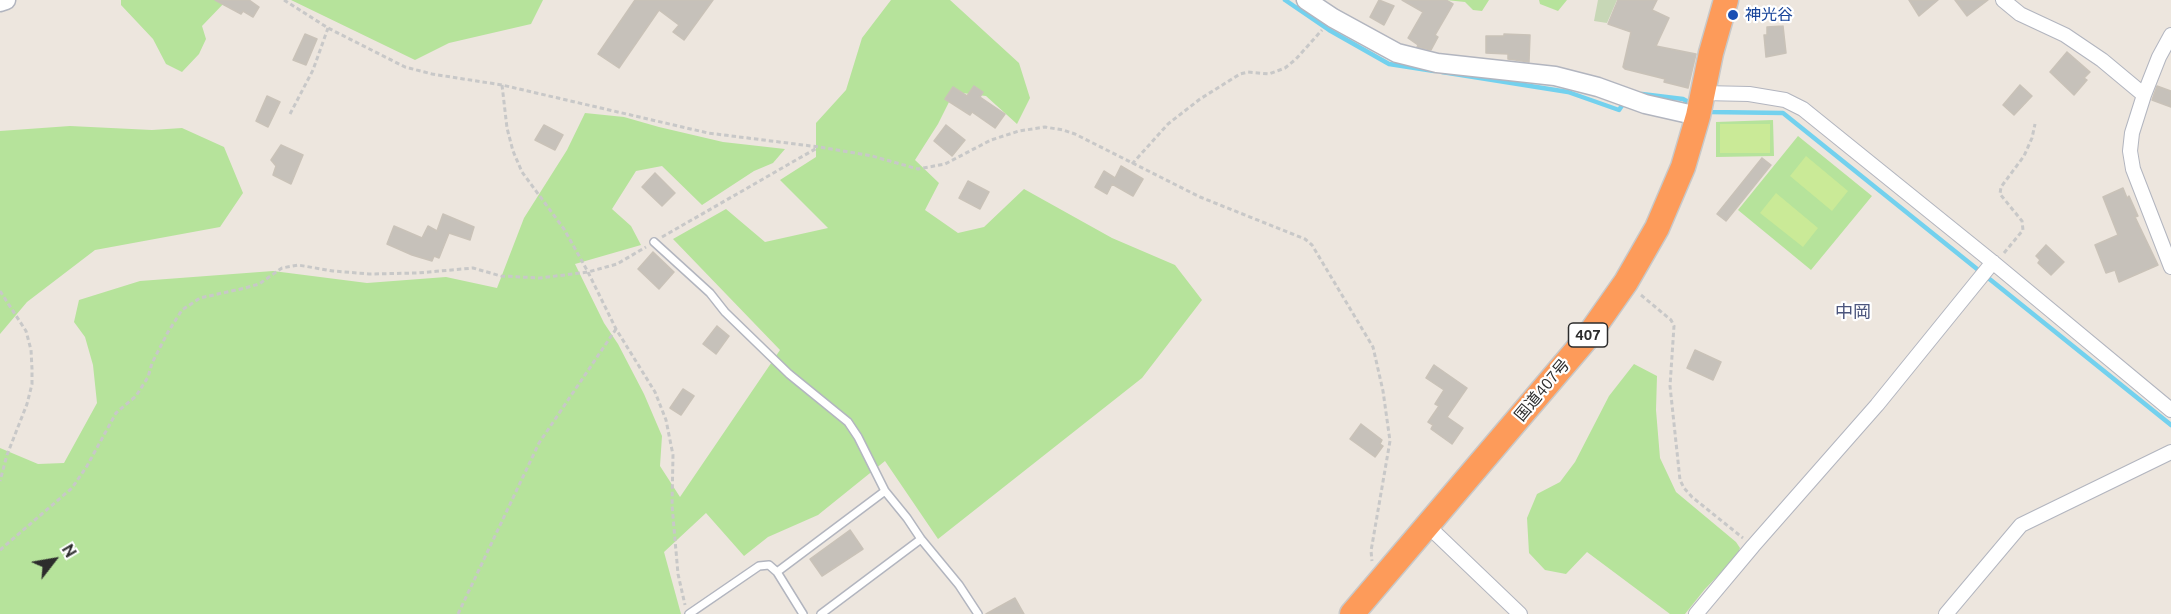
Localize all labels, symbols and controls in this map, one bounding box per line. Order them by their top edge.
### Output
place label: 神光谷 [1745,5,1793,25]
marker: 神光谷 [1726,8,1740,22]
district label: 中岡 [1835,301,1871,323]
road number: 407 [1568,323,1608,347]
street label: 国道407号 [1511,355,1573,425]
north arrow [24,530,84,590]
text: N [59,541,80,560]

